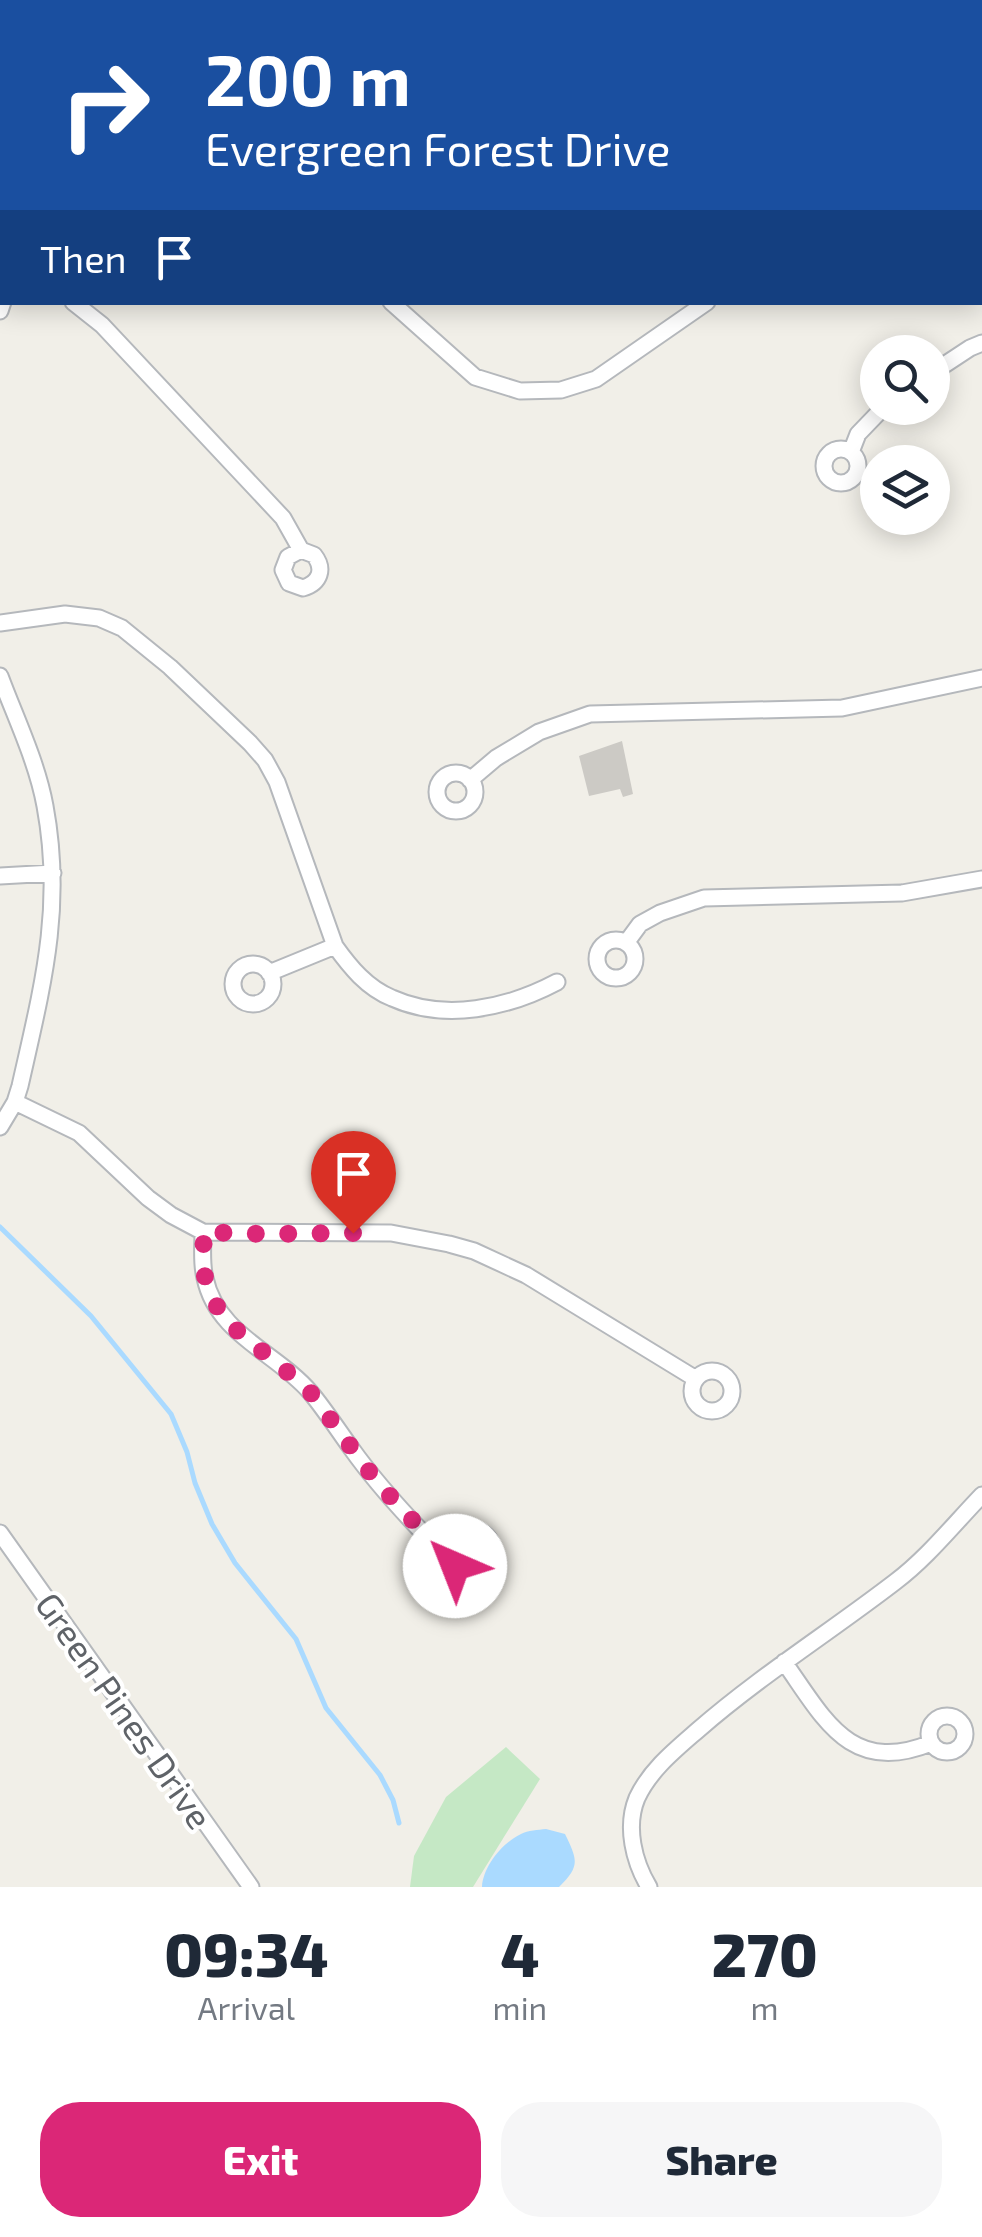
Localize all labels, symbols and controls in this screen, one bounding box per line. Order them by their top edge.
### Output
text: 200 m [205,36,411,120]
icon: right [40,40,170,170]
text: Evergreen Forest Drive [205,121,670,175]
icon: arrive [147,230,202,285]
text: Then [40,235,127,281]
map controls [860,335,950,535]
button: search [860,335,950,425]
button: layers [860,445,950,535]
pin [311,1131,396,1234]
icon: arrive [326,1146,381,1201]
position arrow [403,1514,507,1618]
street label: Green Pines Drive [28,1584,222,1836]
text: 09:34 [164,1917,328,1989]
text: 4 [500,1917,539,1989]
text: 270 [711,1917,818,1989]
text: Arrival [198,1988,295,2026]
text: min [493,1988,547,2026]
text: m [751,1988,779,2026]
button: Exit [40,2102,481,2217]
button: Share [501,2102,942,2217]

